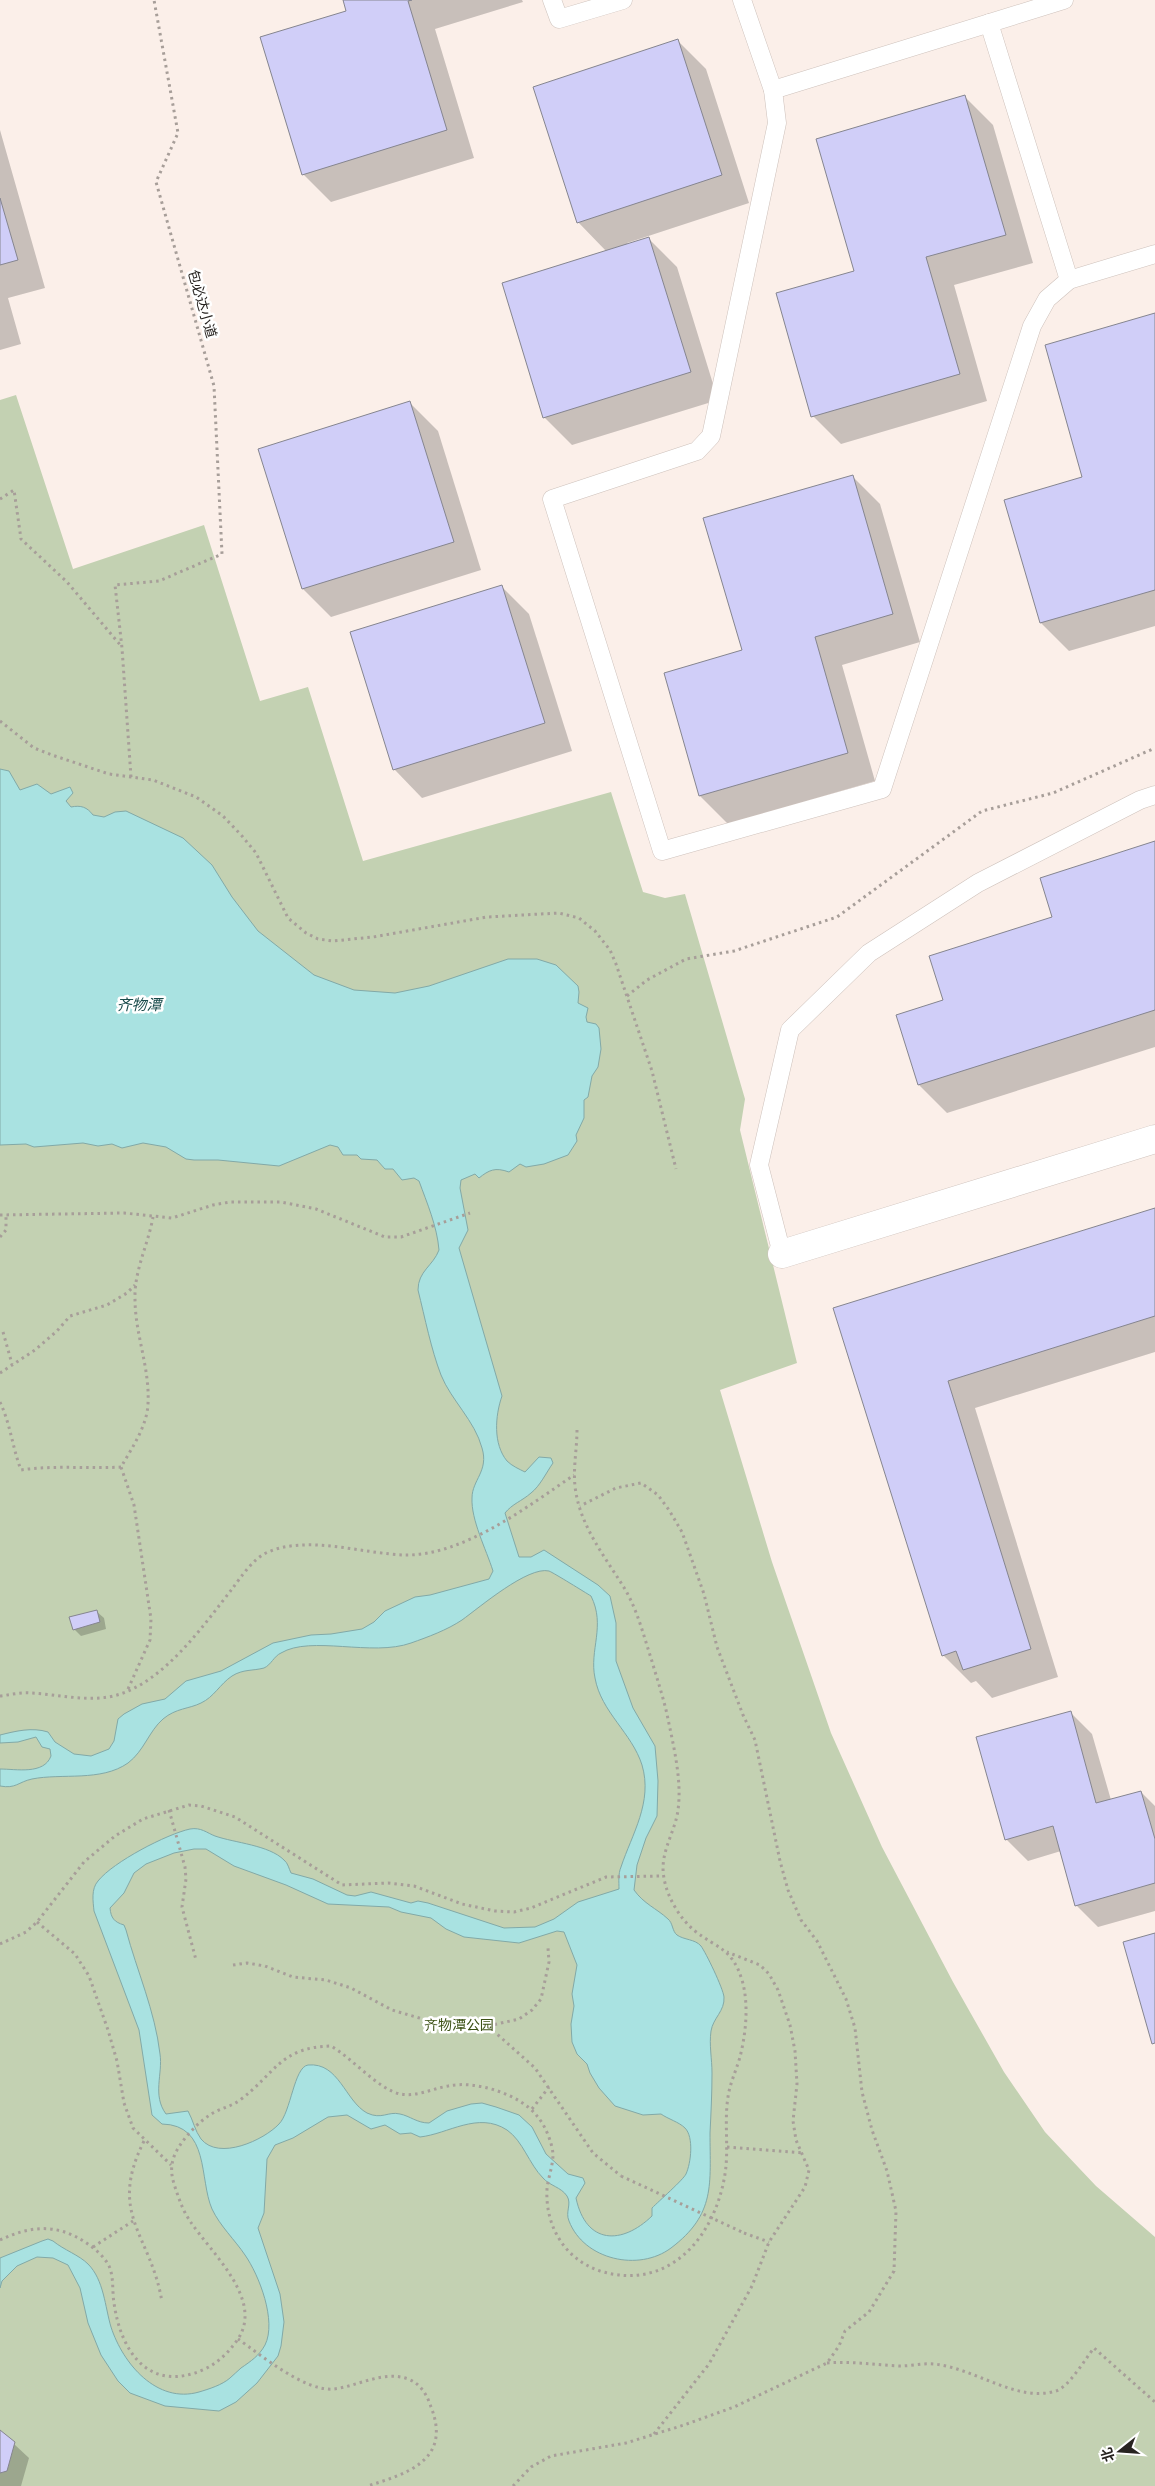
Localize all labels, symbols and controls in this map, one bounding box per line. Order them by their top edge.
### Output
street label: 包必达小道 [184,268,220,340]
water label: 齐物潭 [116,996,164,1014]
park label: 齐物潭公园 [424,2017,494,2034]
north arrow [1095,2426,1145,2476]
text: 北 [1098,2445,1118,2464]

